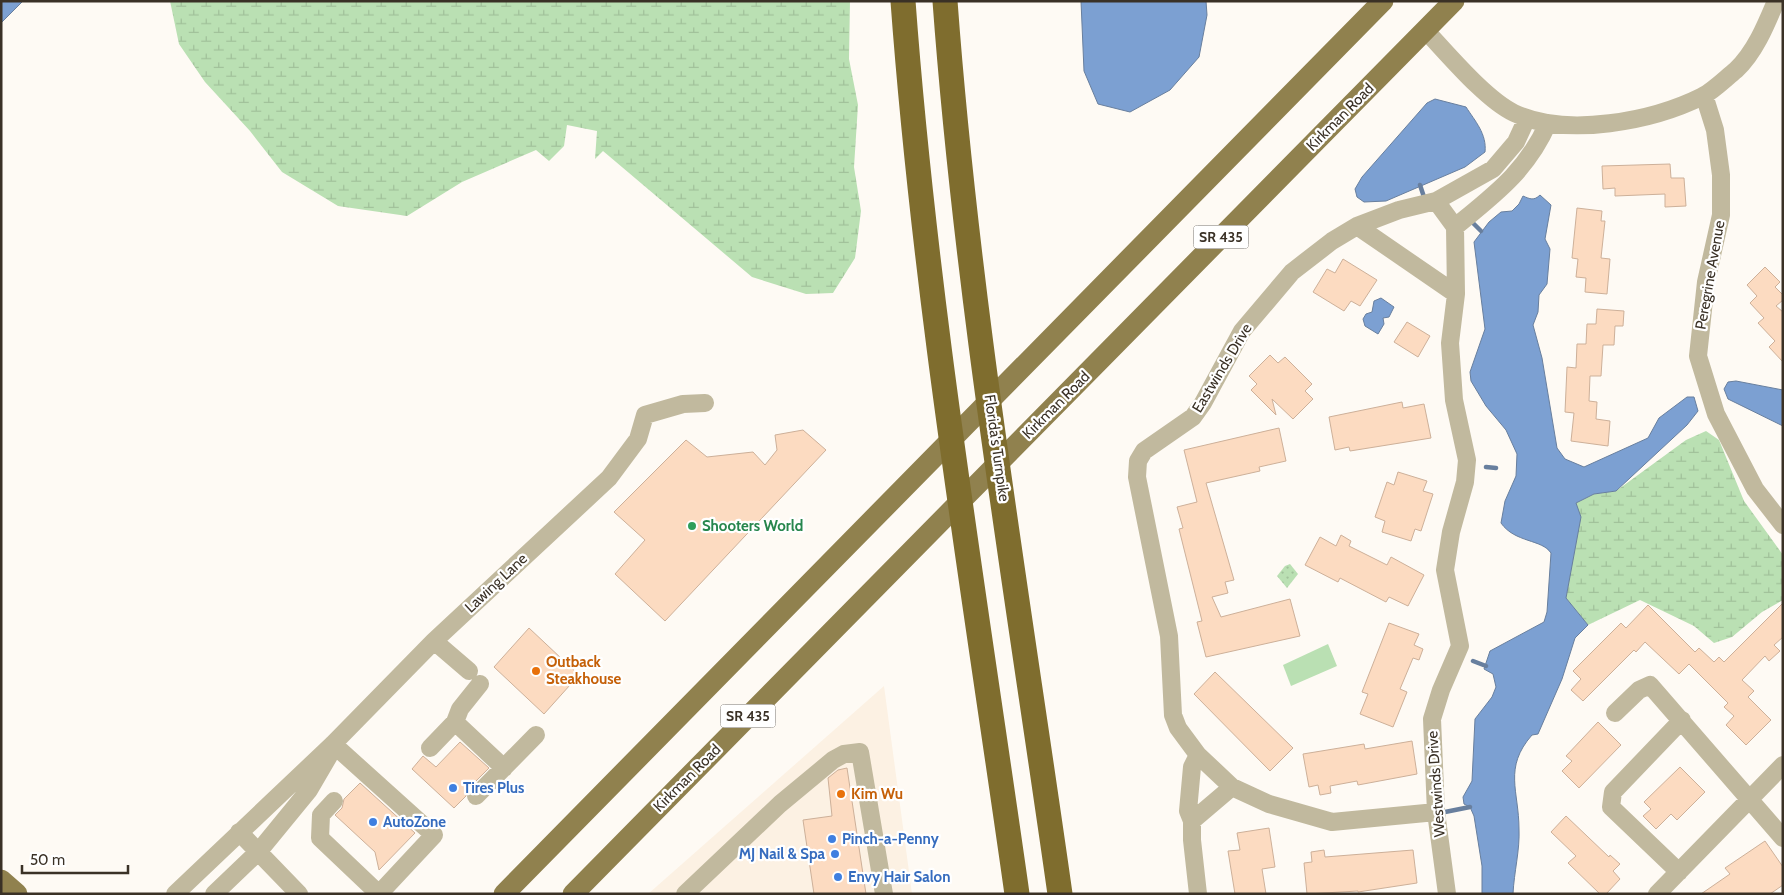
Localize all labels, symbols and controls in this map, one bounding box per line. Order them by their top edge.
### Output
street label: Kirkman Road [1302,79,1378,155]
street label: Peregrine Avenue [1692,219,1729,331]
road number: SR 435 [1194,226,1248,248]
street label: Eastwinds Drive [1188,320,1256,416]
street label: Kirkman Road [1018,367,1094,443]
street label: Florida's Turnpike [981,393,1013,503]
place label: Shooters World [702,517,803,535]
marker: Shooters World [686,520,698,532]
street label: Lawing Lane [461,549,531,616]
place label: Outback Steakhouse [546,653,622,688]
marker: Outback Steakhouse [530,665,542,677]
road number: SR 435 [720,704,776,728]
street label: Westwinds Drive [1423,730,1449,838]
street label: Kirkman Road [649,740,725,816]
place label: Tires Plus [463,779,524,797]
marker: Tires Plus [447,782,459,794]
place label: Kim Wu [851,785,903,803]
marker: Kim Wu [835,788,847,800]
place label: AutoZone [383,813,446,831]
marker: AutoZone [367,816,379,828]
place label: Pinch-a-Penny [842,830,940,848]
marker: Pinch-a-Penny [826,833,838,845]
scale bar [22,842,129,874]
place label: MJ Nail & Spa [739,845,826,863]
marker: MJ Nail & Spa [829,848,841,860]
text: 50 m [30,851,65,869]
place label: Envy Hair Salon [848,868,950,886]
marker: Envy Hair Salon [832,871,844,883]

